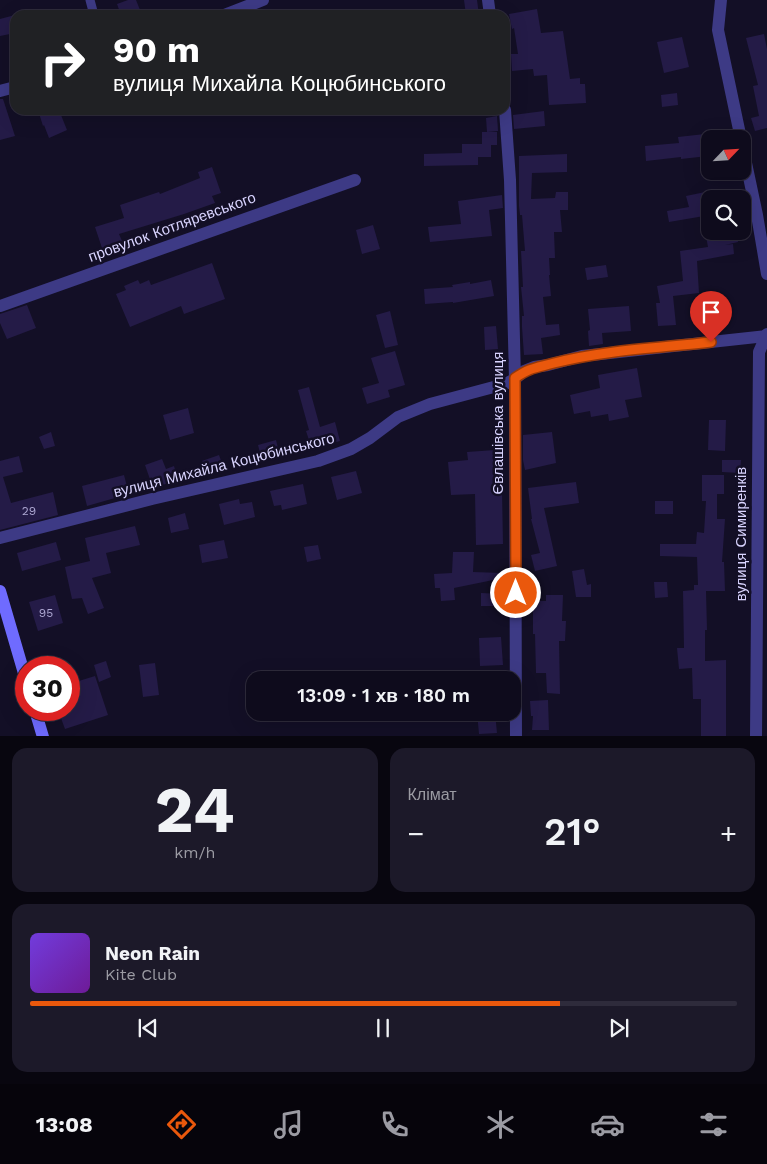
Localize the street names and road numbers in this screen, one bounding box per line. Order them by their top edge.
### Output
street label: провулок Котляревського [86,188,258,266]
street label: Євлашівська вулиця [489,352,507,495]
street label: вулиця Михайла Коцюбинського [112,429,336,501]
street label: вулиця Симиренків [732,467,750,601]

